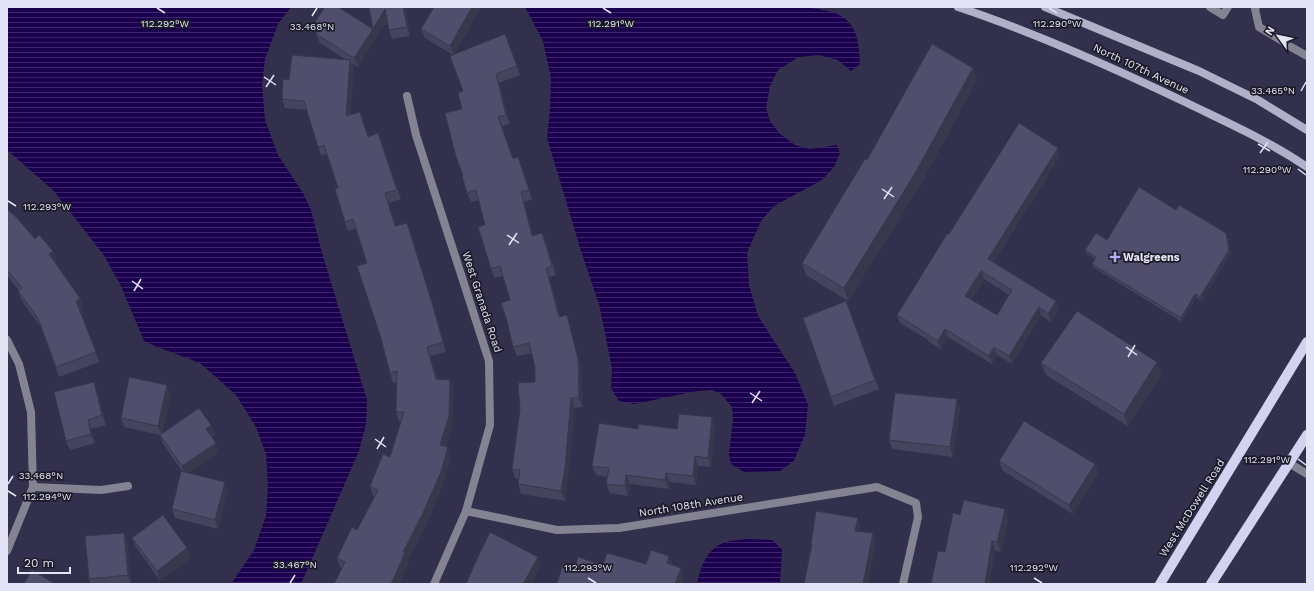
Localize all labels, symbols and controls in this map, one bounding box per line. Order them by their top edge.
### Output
north arrow [1258,16,1298,56]
text: 112.292°W [141,18,190,29]
text: 112.291°W [588,18,635,29]
text: 112.290°W [1033,18,1082,29]
text: 33.468°N [290,21,334,32]
text: N [1262,24,1278,38]
street label: North 107th Avenue [1091,41,1191,97]
text: 33.465°N [1251,85,1295,96]
text: 112.290°W [1243,164,1292,175]
text: 112.293°W [23,201,71,212]
street label: West Granada Road [459,250,505,354]
place label: Walgreens [1123,251,1180,264]
marker: Walgreens [1110,252,1120,262]
text: 112.291°W [1244,454,1291,465]
street label: West McDowell Road [1157,457,1227,559]
text: 33.468°N [19,470,63,481]
street label: North 108th Avenue [638,490,744,520]
text: 112.294°W [23,491,72,502]
scale bar [18,549,70,575]
text: 20 m [24,556,54,570]
text: 33.467°N [273,559,317,570]
text: 112.293°W [564,562,612,573]
text: 112.292°W [1010,562,1059,573]

